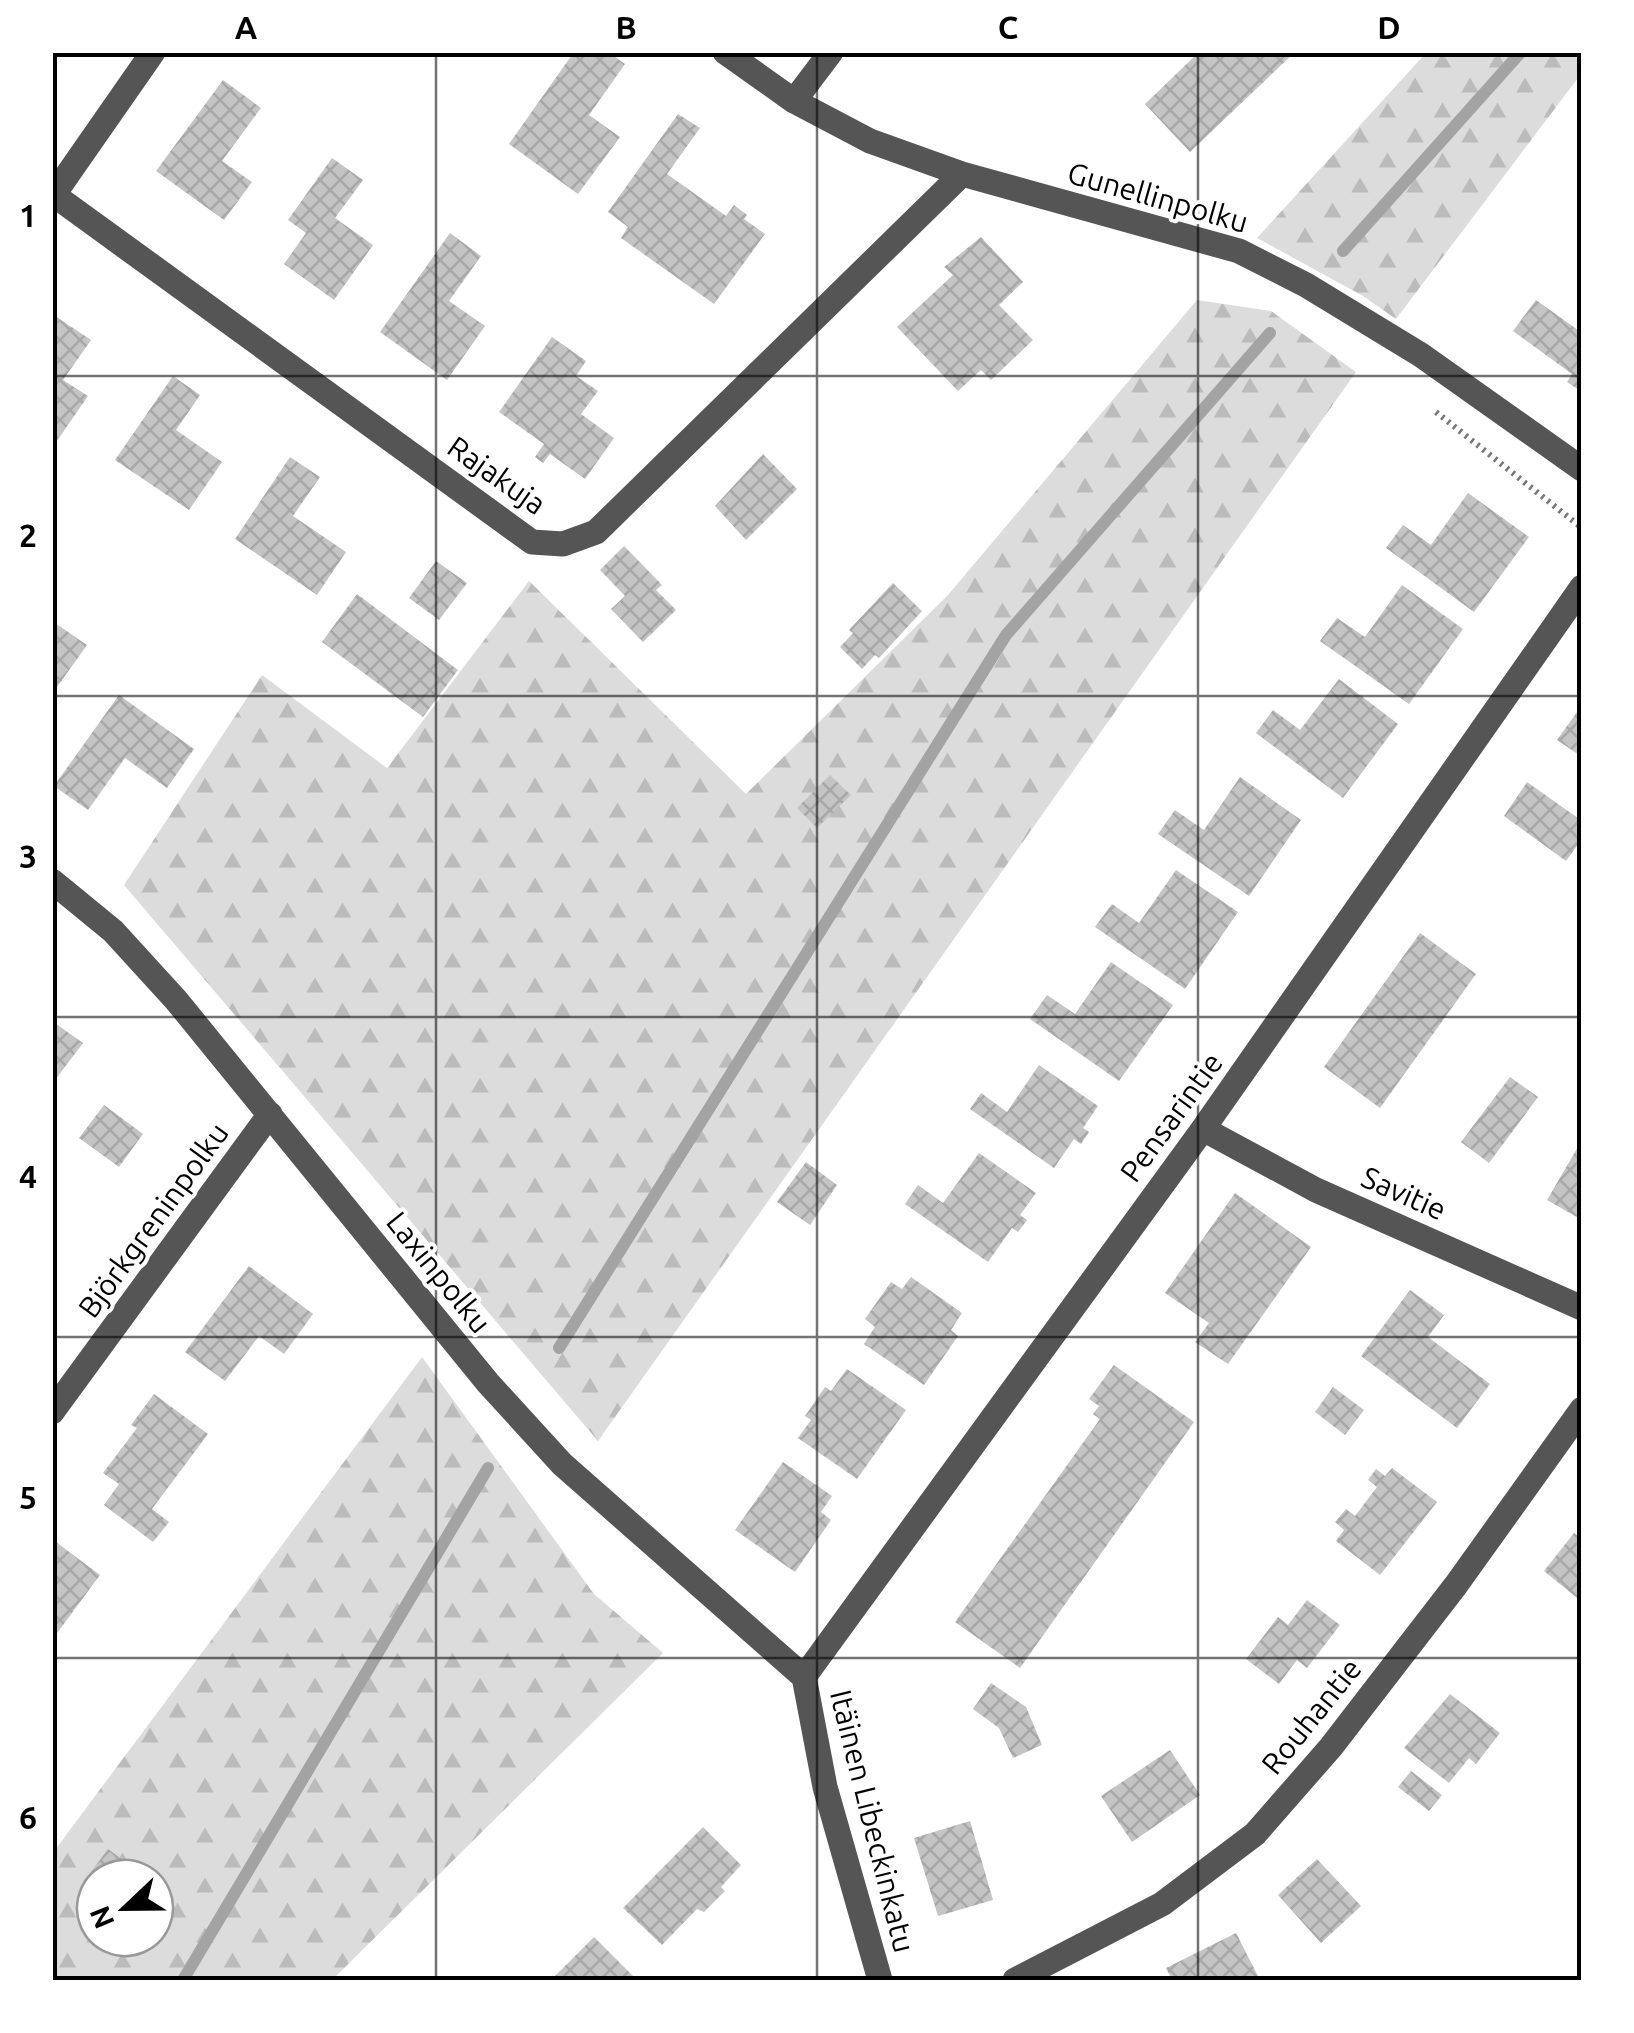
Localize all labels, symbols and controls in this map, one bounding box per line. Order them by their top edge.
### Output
text: A [235,9,258,45]
text: B [615,9,637,45]
text: C [998,9,1018,45]
text: D [1377,9,1401,45]
street label: Gunellinpolku [1064,155,1252,239]
text: 1 [19,197,37,233]
street label: Rajakuja [441,429,553,521]
text: 2 [19,517,37,553]
text: 3 [19,838,37,874]
street label: Pensarintie [1113,1046,1229,1188]
street label: Björkgreninpolku [71,1116,235,1324]
text: 4 [19,1158,37,1194]
street label: Savitie [1357,1159,1451,1227]
street label: Laxinpolku [380,1205,498,1339]
text: 5 [19,1479,37,1515]
street label: Rouhantie [1254,1651,1368,1781]
street label: Itäinen Libeckinkatu [824,1686,922,1956]
text: 6 [19,1799,37,1835]
north arrow [75,1858,175,1958]
text: N [83,1902,120,1933]

